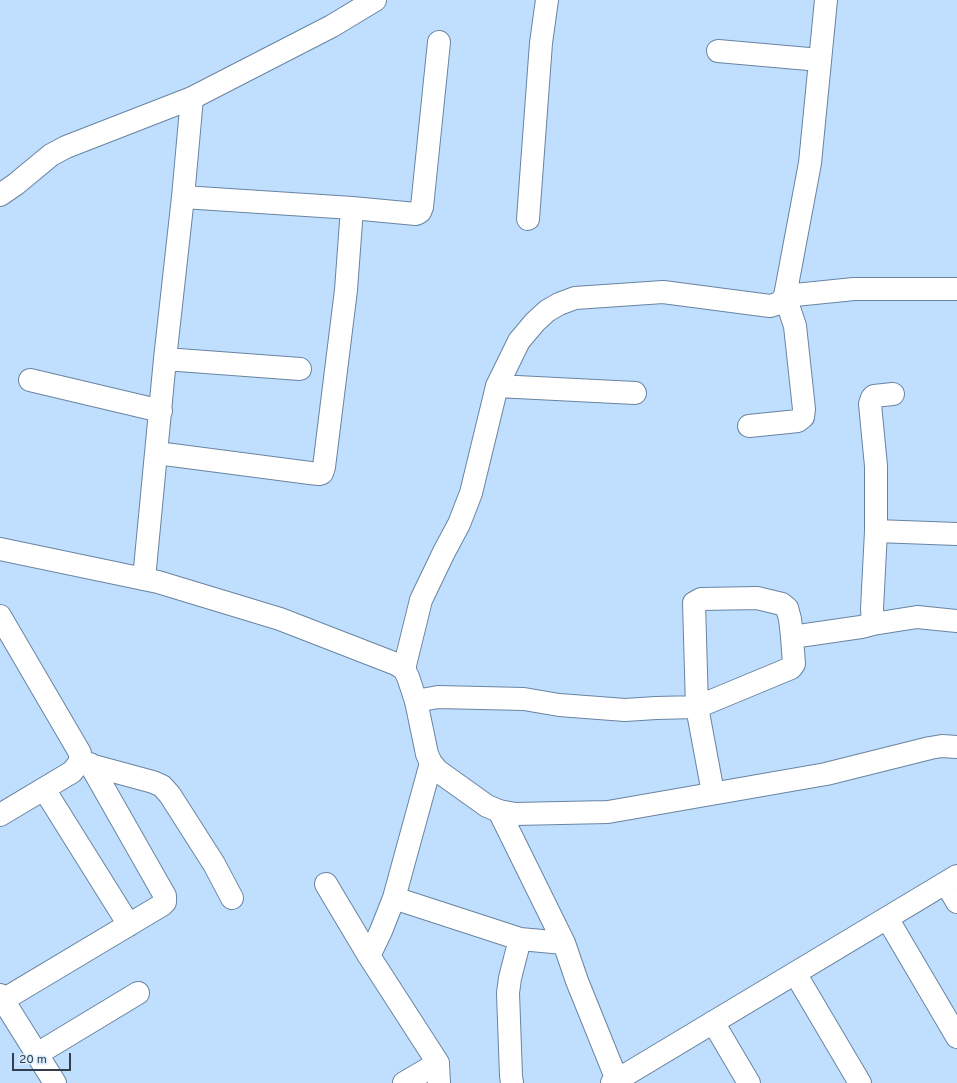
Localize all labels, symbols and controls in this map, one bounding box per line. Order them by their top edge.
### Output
scale bar [14,1045,73,1071]
text: 20 m [19,1052,47,1068]

